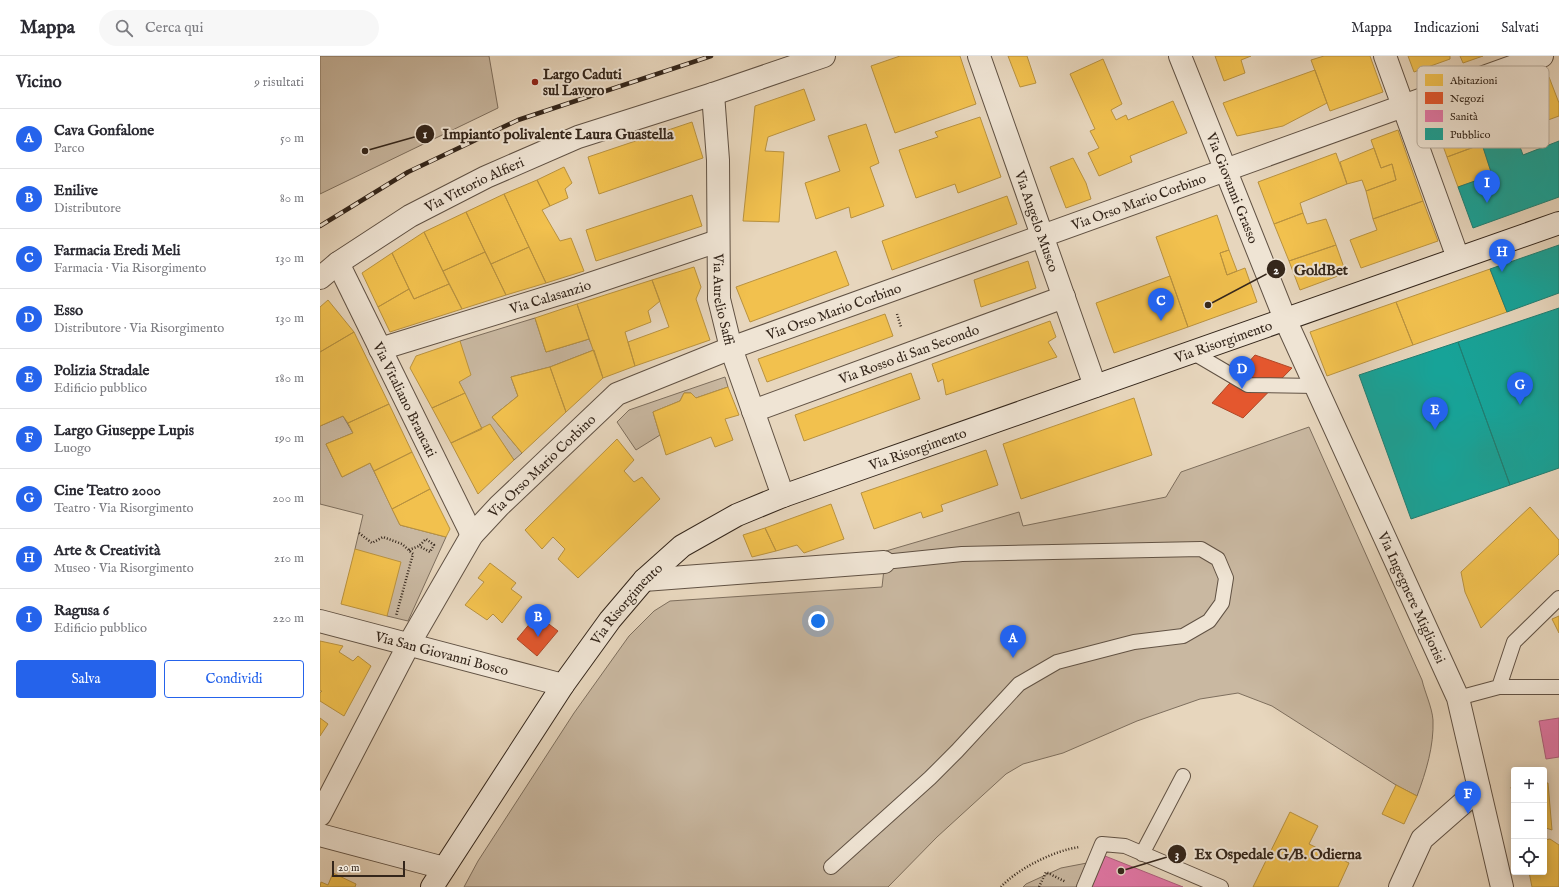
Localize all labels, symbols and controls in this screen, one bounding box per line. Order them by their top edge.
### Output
search box [99,10,379,46]
text: Mappa [20,16,75,40]
icon: search [113,17,135,39]
text: Cerca qui [145,18,203,37]
text: Mappa [1351,19,1392,37]
text: Indicazioni [1414,19,1479,37]
text: Salvati [1501,19,1539,37]
place label: Largo Caduti sul Lavoro [543,66,622,100]
legend [1417,66,1549,148]
text: Vicino [16,72,62,93]
text: 9 risultati [254,74,304,91]
text: Abitazioni [1449,74,1497,88]
marker: Largo Caduti sul Lavoro [530,77,540,87]
text: Negozi [1450,92,1484,106]
text: Sanità [1450,110,1478,124]
callout: Impianto polivalente Laura Guastella [415,120,682,147]
text: Cava Gonfalone [54,121,154,140]
text: Impianto polivalente Laura Guastella [443,125,674,144]
text: 1 [423,127,428,142]
text: Pubblico [1450,128,1490,142]
street label: Via Giovanni Grasso [1201,129,1262,247]
text: A [25,130,33,147]
text: 50 m [280,130,304,147]
text: Parco [54,140,84,157]
street label: Via Vittorio Alfieri [421,153,527,217]
street label: Via Angelo Musco [1010,167,1062,275]
street label: Via Orso Mario Corbino [1068,170,1209,235]
pin: I [1474,170,1500,203]
text: Enilive [54,181,98,200]
text: B [25,190,33,207]
text: 80 m [280,190,304,207]
text: Distributore [54,200,121,217]
pin: H [1489,239,1515,272]
text: Farmacia Eredi Meli [54,241,181,260]
text: C [24,250,34,267]
text: 130 m [275,250,304,267]
street label: Via Aurelio Saffi [709,252,738,347]
callout: GoldBet [1266,256,1356,283]
text: Farmacia · Via Risorgimento [54,260,206,277]
text: GoldBet [1294,261,1349,280]
text: 2 [1273,263,1279,278]
street label: Via Calasanzio [507,276,594,319]
street label: Via Orso Mario Corbino [763,279,904,345]
pin: C [1148,288,1174,321]
text: Esso [54,301,83,320]
text: D [24,310,34,327]
text: 130 m [275,310,304,327]
street label: Via Risorgimento [1171,316,1275,368]
text: Distributore · Via Risorgimento [54,320,224,337]
street label: Via Rosso di San Secondo [836,321,982,389]
street label: Via Vitaliano Brancati [368,338,440,461]
pin: D [1229,356,1255,389]
text: Polizia Stradale [54,361,149,380]
text: E [24,370,34,387]
text: 180 m [275,370,304,387]
pin: G [1507,372,1533,405]
text: Edificio pubblico [54,380,147,397]
pin: E [1422,397,1448,430]
street label: Via Orso Mario Corbino [484,411,600,522]
text: Largo Giuseppe Lupis [54,421,194,440]
street label: Via Risorgimento [866,424,970,475]
text: F [25,430,33,447]
text: 190 m [274,430,304,447]
text: Luogo [54,440,91,457]
text: Cine Teatro 2000 [54,481,161,500]
text: G [24,490,34,507]
text: 200 m [272,490,304,507]
text: Teatro · Via Risorgimento [54,500,194,517]
street label: Via Ingegnere Migliorisi [1373,528,1449,667]
text: Arte & Creatività [54,541,160,560]
text: H [23,550,35,567]
text: 210 m [274,550,304,567]
street label: Via Risorgimento [586,559,667,649]
text: Museo · Via Risorgimento [54,560,194,577]
text: Ragusa 6 [54,601,109,620]
pin: B [525,604,551,637]
text: I [26,610,32,627]
text: 220 m [273,610,304,627]
your location [808,611,828,631]
text: Edificio pubblico [54,620,147,637]
pin: A [1000,625,1026,658]
street label: Via San Giovanni Bosco [372,628,511,680]
button: Salva [16,660,156,698]
button: Condividi [164,660,304,698]
map controls [1511,767,1547,875]
button: + [1511,767,1547,803]
pin: F [1455,781,1481,814]
button: − [1511,803,1547,839]
button: locate [1511,839,1547,875]
callout: Ex Ospedale G/B. Odierna [1167,840,1370,867]
text: Ex Ospedale G/B. Odierna [1194,845,1362,864]
text: 3 [1175,847,1179,862]
scale bar [332,859,405,878]
text: 20 m [338,861,359,875]

